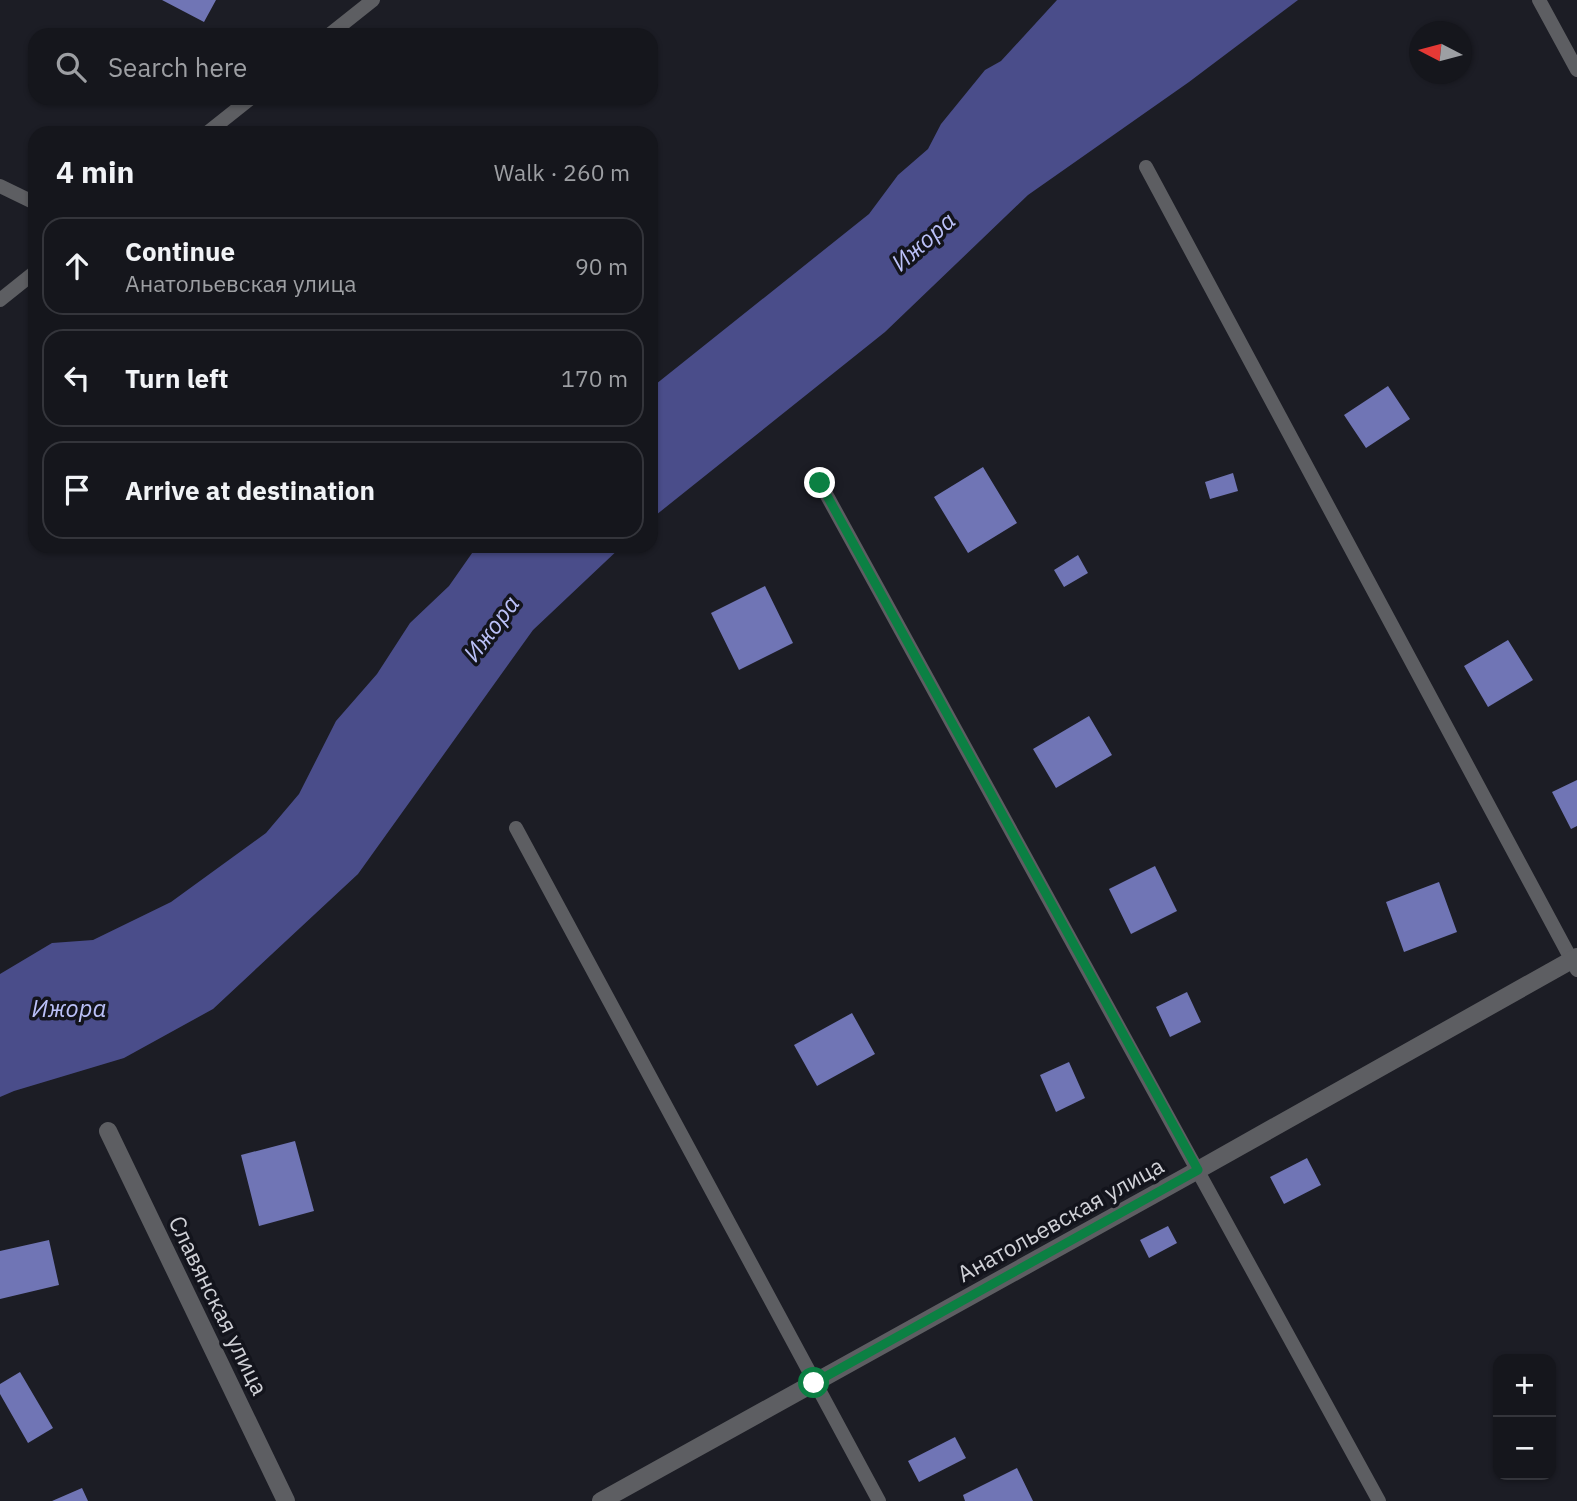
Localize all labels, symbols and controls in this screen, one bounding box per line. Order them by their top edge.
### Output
north arrow [1409,21,1472,84]
search box [28,28,658,105]
icon: search [52,48,90,86]
text: Search here [108,50,247,84]
text: 4 min [56,152,134,191]
text: Walk · 260 m [494,157,630,187]
water label: Ижора [884,204,962,278]
text: Continue [125,234,235,268]
icon: ahead [58,247,96,285]
text: 90 m [575,251,628,281]
text: Анатольевская улица [125,268,357,298]
icon: left [58,359,96,397]
text: Turn left [125,361,228,395]
text: 170 m [561,363,628,393]
route end [804,467,835,498]
icon: arrive [58,471,96,509]
text: Arrive at destination [125,473,375,507]
water label: Ижора [456,588,526,668]
water label: Ижора [31,992,107,1024]
street label: Анатольевская улица [951,1150,1169,1288]
street label: Славянская улица [163,1210,275,1400]
map controls [1493,1354,1556,1480]
button: + [1493,1354,1556,1417]
route start [798,1367,829,1398]
button: − [1493,1417,1556,1480]

